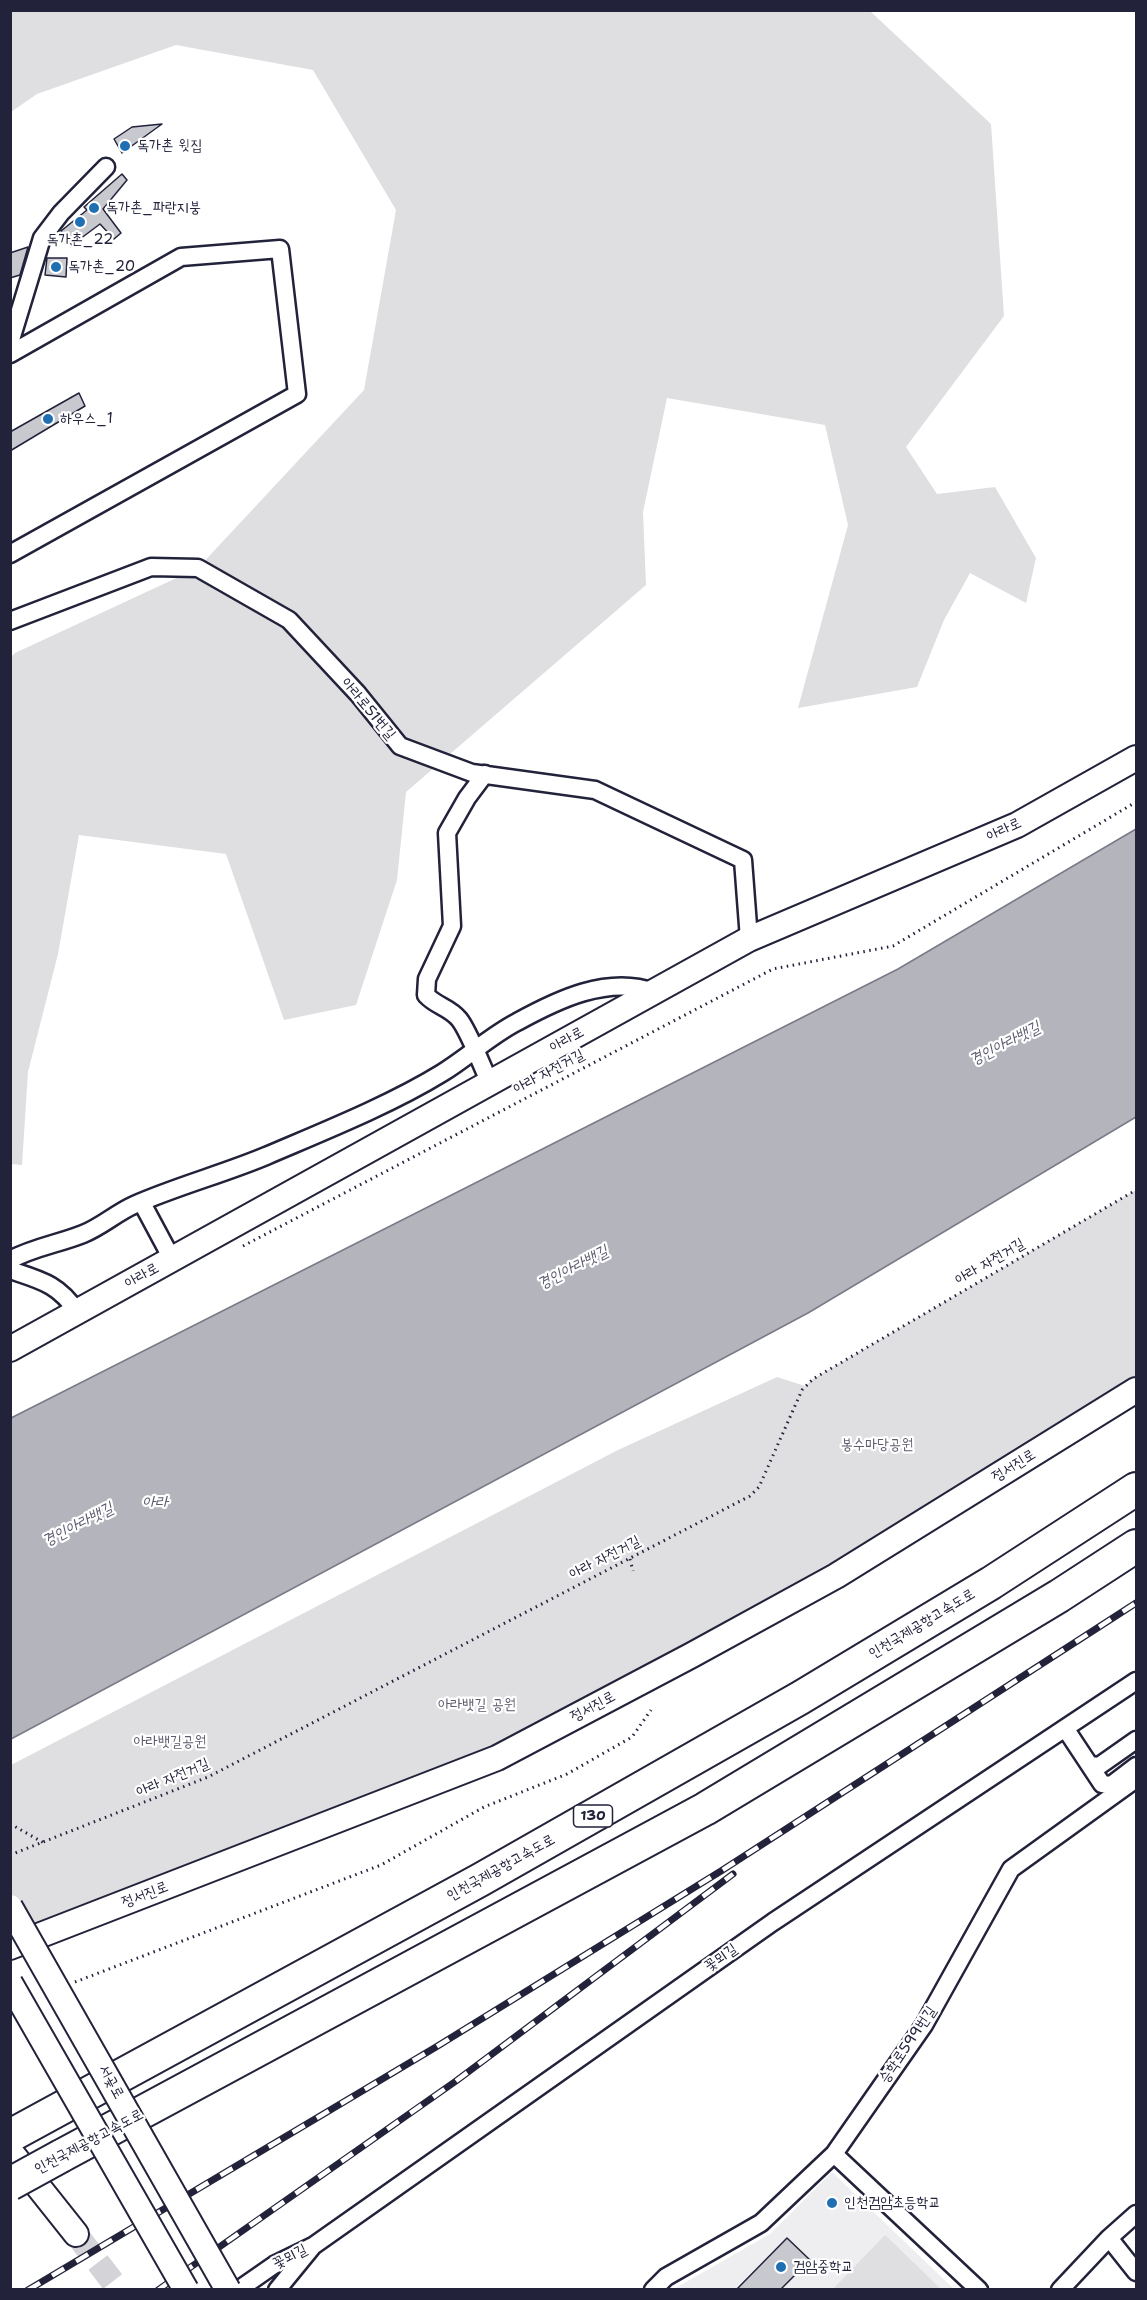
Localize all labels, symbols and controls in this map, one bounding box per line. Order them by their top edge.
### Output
place label: 독가촌 윗집 [137,137,202,155]
marker: 독가촌 윗집 [118,139,132,153]
place label: 독가촌_파란지붕 [106,199,201,217]
marker: 독가촌_파란지붕 [87,201,101,215]
marker: 독가촌_22 [73,215,87,229]
place label: 독가촌_22 [47,231,113,249]
place label: 독가촌_20 [68,258,135,276]
marker: 독가촌_20 [49,260,63,274]
place label: 하우스_1 [60,410,113,428]
marker: 하우스_1 [41,412,55,426]
street label: 아라로51번길 [337,674,399,744]
street label: 아라로 [984,814,1024,846]
water label: 경인아라뱃길 [966,1018,1044,1070]
street label: 아라로 [547,1023,587,1057]
street label: 아라 자전거길 [511,1046,587,1098]
street label: 아라 자전거길 [952,1235,1028,1289]
water label: 경인아라뱃길 [534,1242,612,1294]
street label: 아라로 [122,1259,162,1293]
park label: 봉수마당공원 [841,1436,913,1454]
street label: 정서진로 [989,1446,1039,1486]
water label: 아라 [142,1493,168,1513]
water label: 경인아라뱃길 [39,1499,117,1551]
street label: 아라 자전거길 [566,1532,644,1584]
street label: 인천국제공항고속도로 [866,1585,978,1663]
street label: 정서진로 [567,1688,619,1726]
park label: 아라뱃길 공원 [438,1696,516,1714]
park label: 아라뱃길공원 [134,1733,206,1751]
street label: 아라 자전거길 [134,1755,212,1801]
road number: 130 [574,1805,612,1827]
street label: 인천국제공항고속도로 [444,1831,558,1905]
street label: 정서진로 [119,1878,171,1912]
street label: 꽃뫼길 [701,1940,741,1976]
street label: 승학로599번길 [876,2003,940,2087]
street label: 서곶로 [94,2062,128,2102]
street label: 인천국제공항고속도로 [31,2106,147,2178]
place label: 인천검암초등학교 [844,2194,941,2212]
marker: 인천검암초등학교 [825,2196,839,2210]
street label: 꽃뫼길 [270,2241,310,2273]
place label: 검암중학교 [793,2258,853,2276]
marker: 검암중학교 [774,2260,788,2274]

